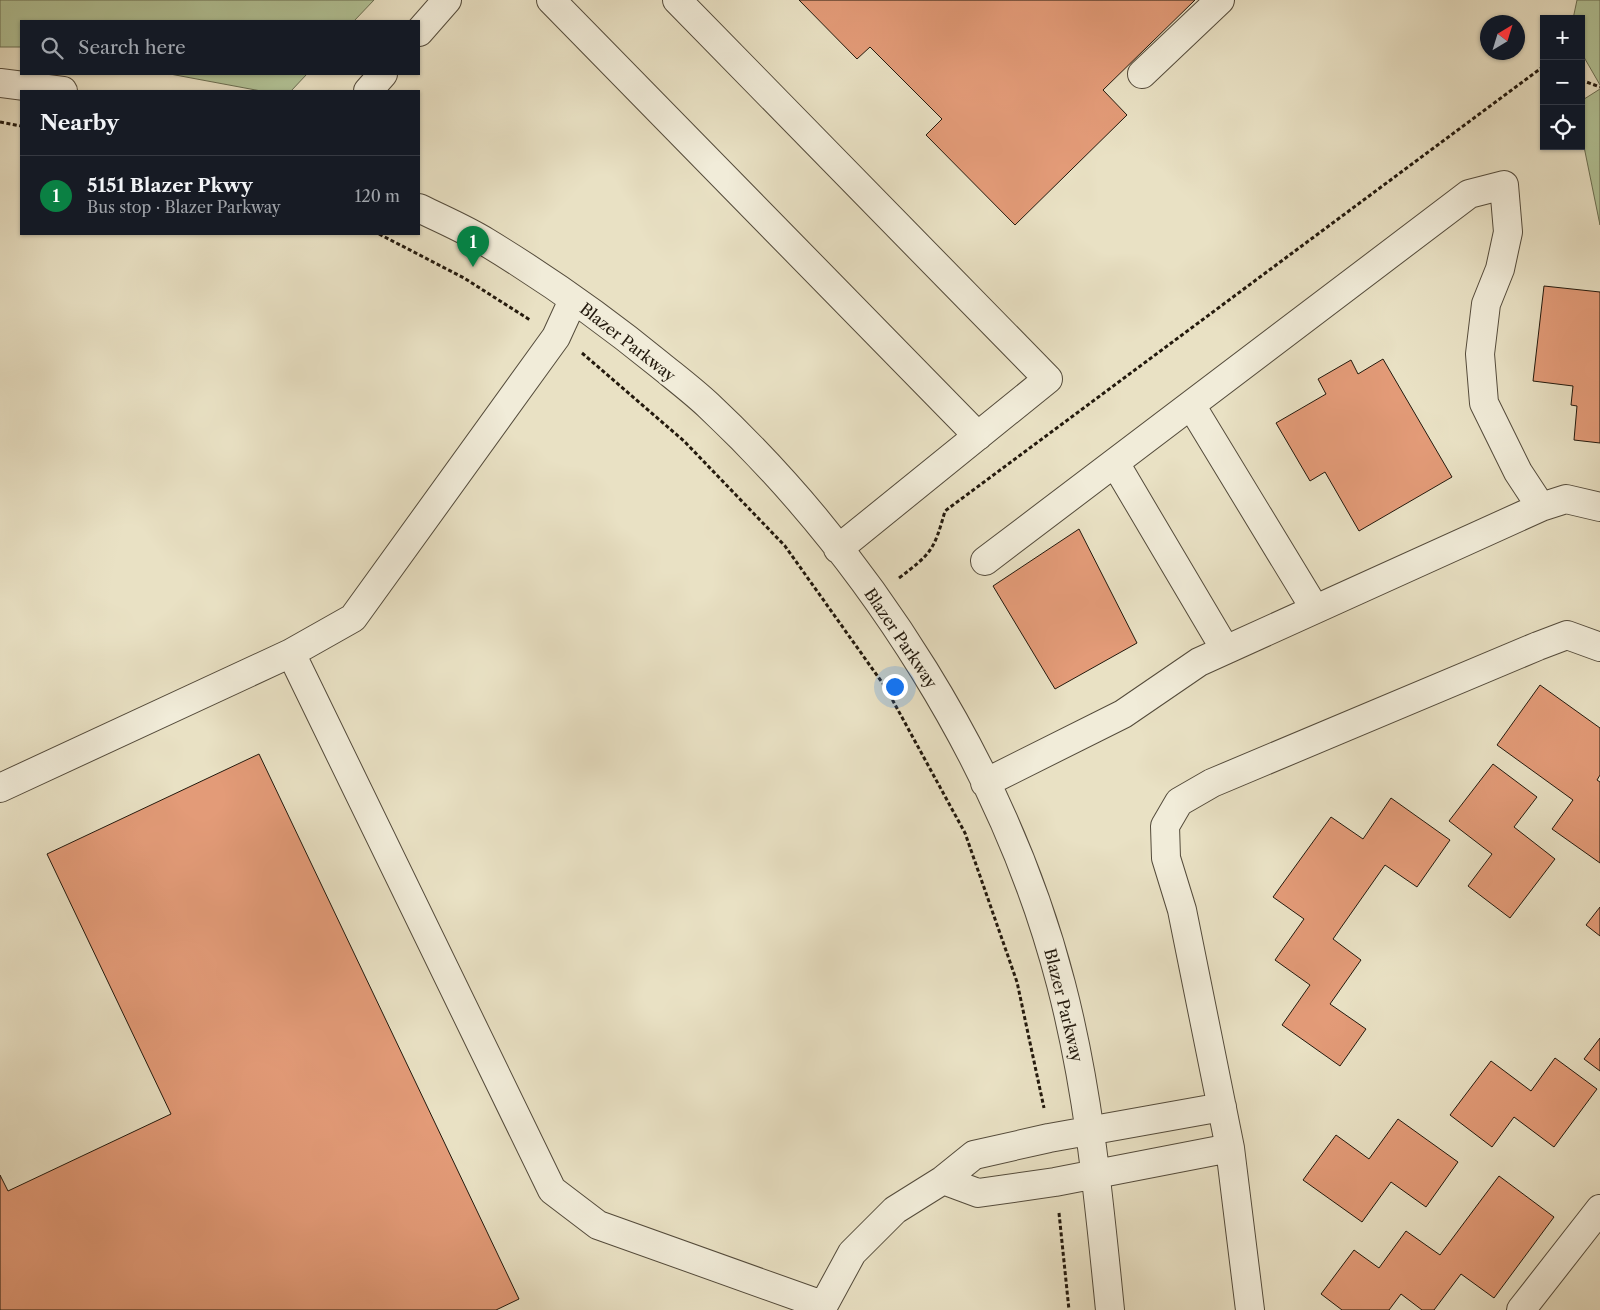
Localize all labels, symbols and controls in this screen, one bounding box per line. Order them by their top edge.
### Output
north arrow [1480,15,1525,60]
map controls [1540,15,1585,150]
button: + [1540,15,1585,60]
search box [20,20,420,75]
icon: search [38,34,66,62]
text: Search here [78,36,186,59]
button: − [1540,60,1585,105]
button: locate [1540,105,1585,150]
text: Nearby [40,110,119,135]
text: 5151 Blazer Pkwy [87,174,253,197]
text: 1 [52,186,60,206]
text: 120 m [355,186,400,206]
text: Bus stop · Blazer Parkway [87,197,281,217]
pin: 1 [457,226,489,267]
street label: Blazer Parkway [576,298,681,386]
street label: Blazer Parkway [860,584,942,693]
your location [882,674,908,700]
street label: Blazer Parkway [1040,946,1088,1065]

